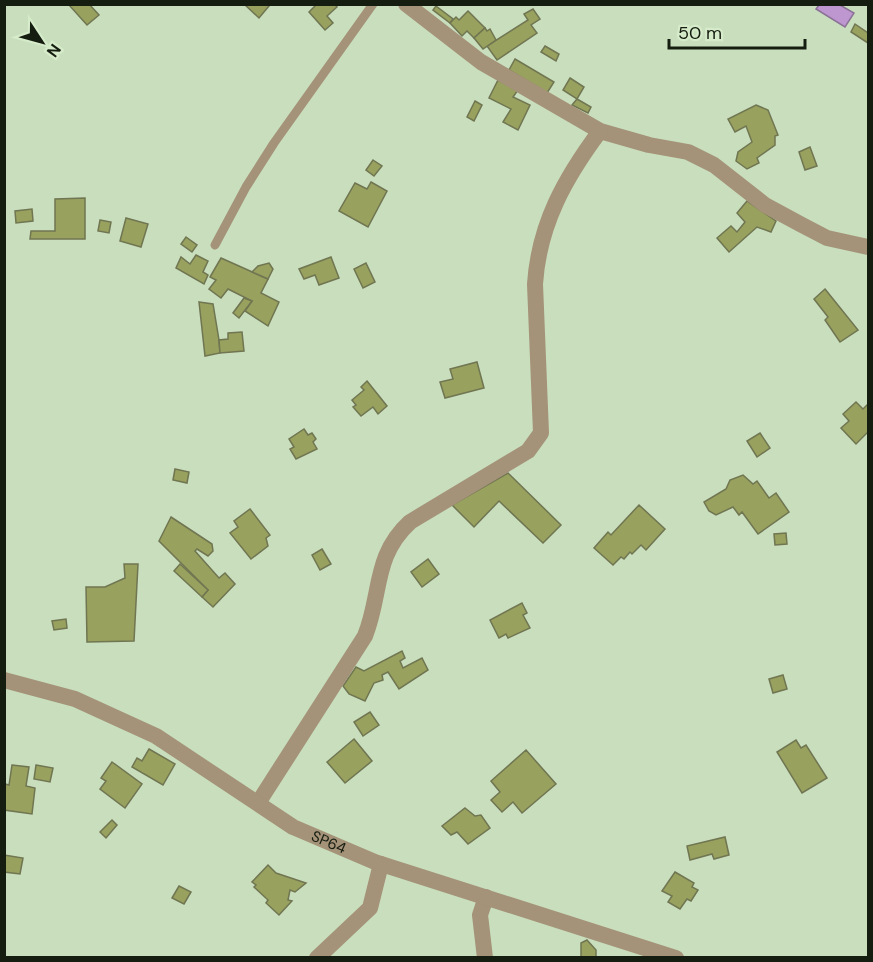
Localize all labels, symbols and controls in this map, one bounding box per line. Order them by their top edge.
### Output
north arrow [12,12,72,72]
scale bar [669,12,806,50]
text: 50 m [678,21,722,45]
text: N [42,40,66,61]
street label: SP64 [308,826,349,859]

